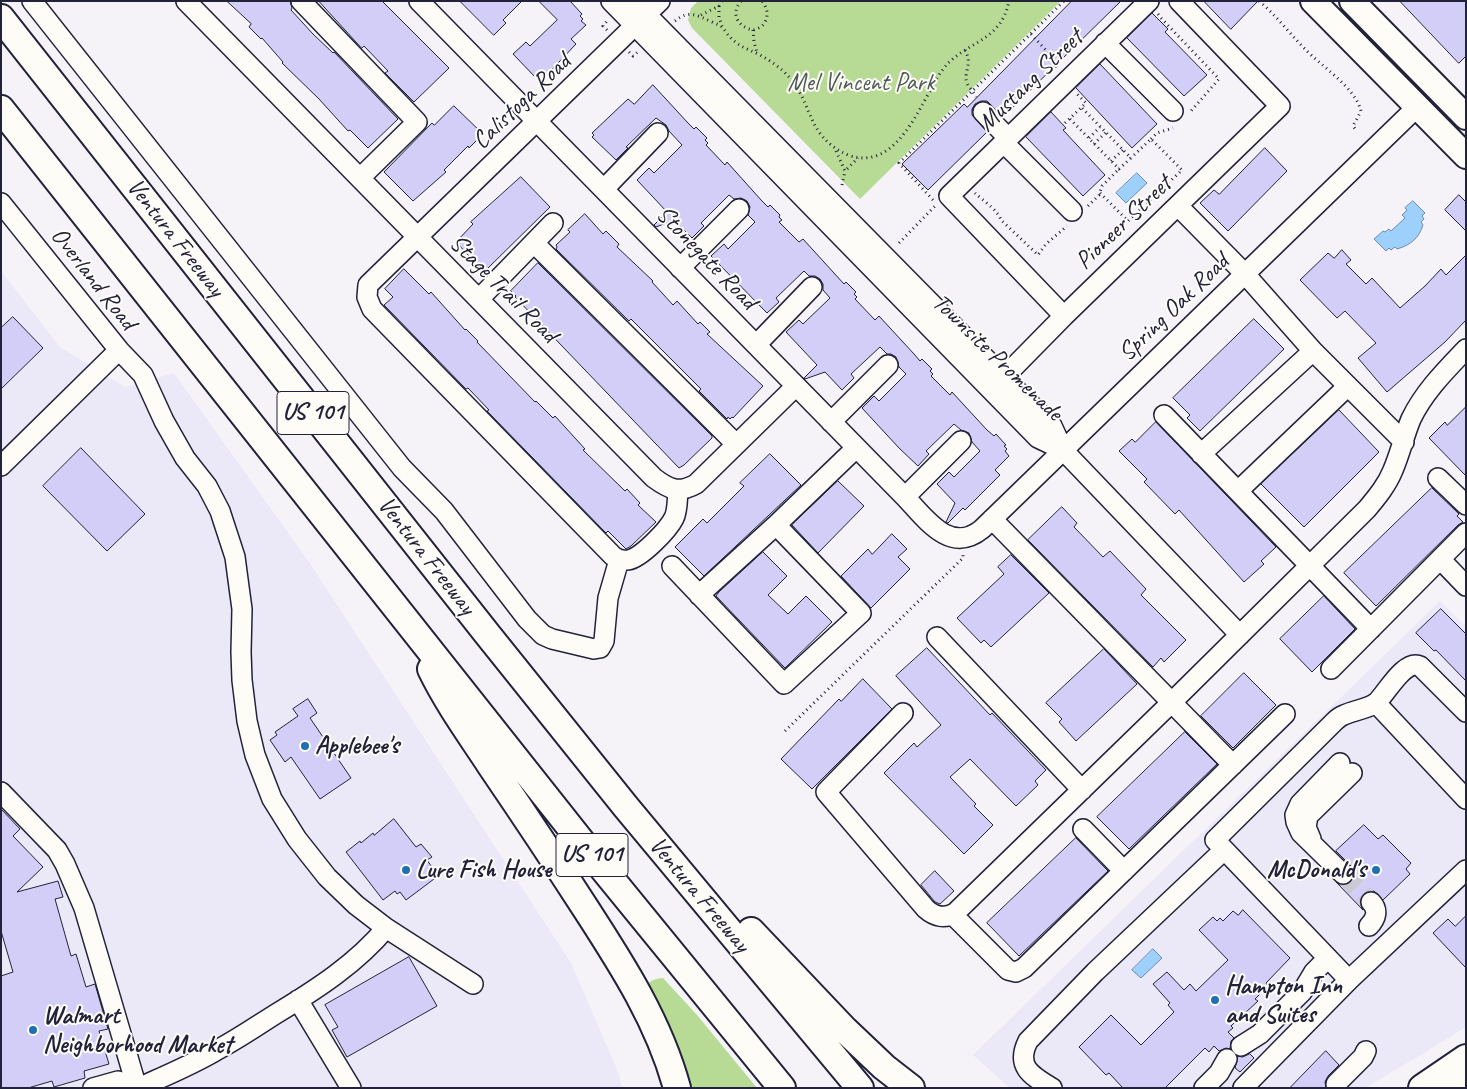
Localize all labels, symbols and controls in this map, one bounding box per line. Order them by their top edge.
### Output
street label: Mustang Street [972,24,1090,138]
street label: Calistoga Road [467,48,577,156]
park label: Mel Vincent Park [788,68,934,98]
street label: Pioneer Street [1070,170,1178,276]
street label: Ventura Freeway [120,173,230,303]
street label: Stonegate Road [649,200,763,316]
street label: Overland Road [44,222,142,336]
street label: Stage Trail Road [443,229,563,349]
street label: Spring Oak Road [1113,248,1235,368]
street label: Townsite Promenade [925,288,1069,428]
road number: US 101 [277,392,349,434]
street label: Ventura Freeway [371,491,481,621]
place label: Applebee's [315,731,399,761]
marker: Applebee's [299,740,311,752]
street label: Ventura Freeway [642,831,756,959]
road number: US 101 [556,834,628,876]
place label: Lure Fish House [416,855,551,885]
place label: McDonald's [1267,855,1366,885]
marker: Lure Fish House [400,864,412,876]
marker: McDonald's [1370,864,1382,876]
place label: Hampton Inn and Suites [1225,971,1342,1030]
marker: Hampton Inn and Suites [1209,994,1221,1006]
place label: Walmart Neighborhood Market [43,1001,232,1060]
marker: Walmart Neighborhood Market [27,1024,39,1036]

